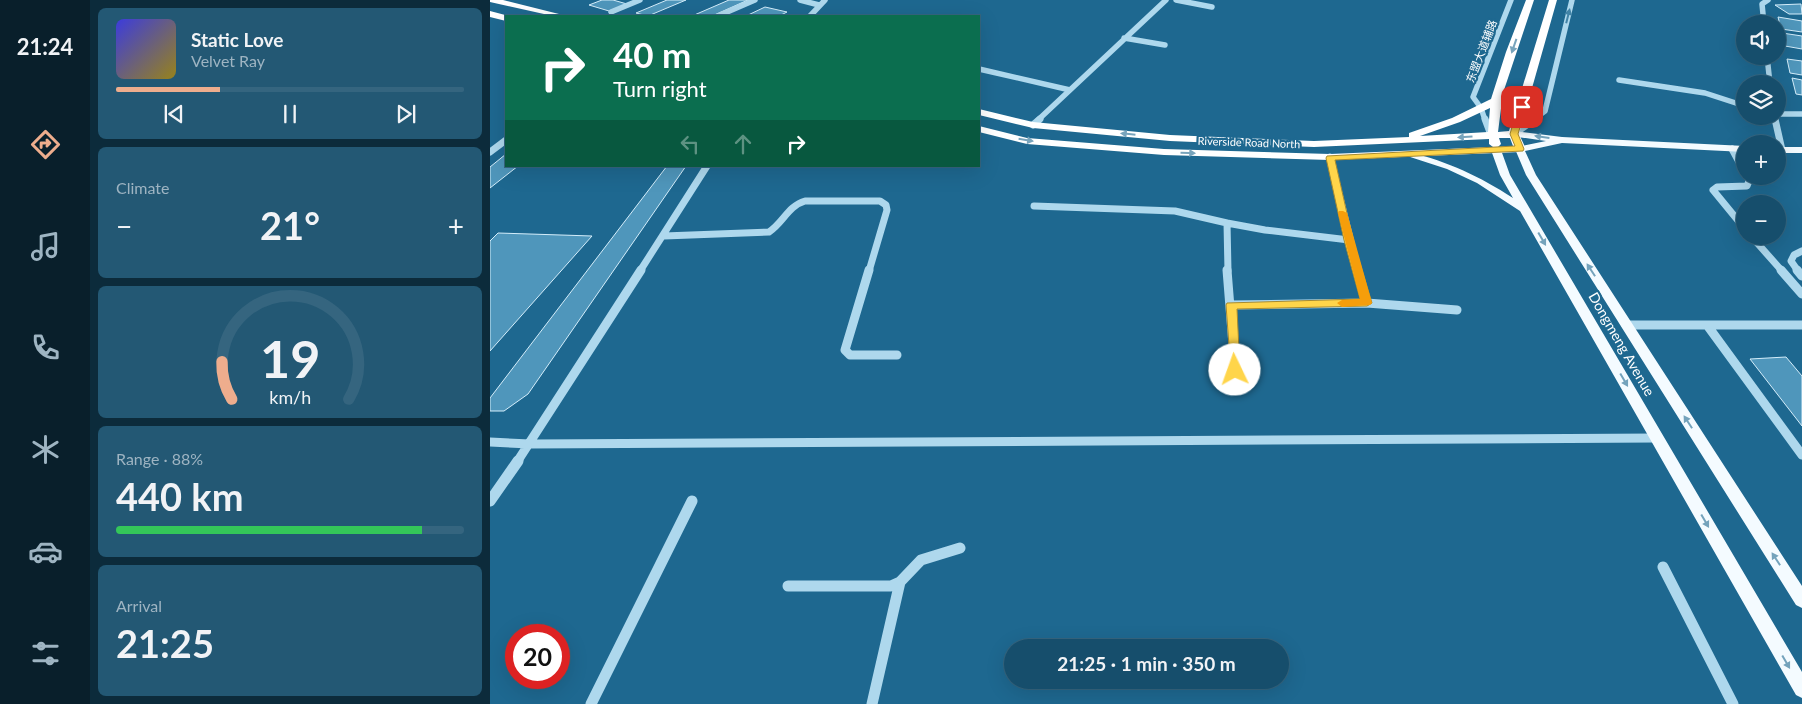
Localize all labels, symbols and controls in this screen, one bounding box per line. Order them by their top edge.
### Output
one-way arrow [1565,9,1573,24]
map controls [1736,15,1786,245]
button: sound [1736,15,1786,65]
street label: 东盟大道辅路 [1463,18,1499,84]
text: Static Love [191,28,283,51]
text: 21:24 [17,33,73,60]
text: 40 m [613,33,691,75]
icon: right [530,35,595,100]
one-way arrow [1510,39,1518,54]
text: Velvet Ray [191,51,265,70]
text: Turn right [613,75,707,102]
button: layers [1736,75,1786,125]
pin [1501,86,1543,128]
icon: arrive [1508,93,1536,121]
icon: previous [160,100,188,128]
icon: pause [276,100,304,128]
icon: next [392,100,420,128]
icon: directions [28,127,63,162]
icon: left [676,130,704,158]
icon: ahead [729,130,757,158]
icon: right [782,130,810,158]
one-way arrow [1120,130,1136,138]
one-way arrow [1457,133,1473,141]
one-way arrow [1534,133,1550,141]
street label: Riverside Road North [1197,134,1301,150]
button: + [1736,135,1786,185]
one-way arrow [1019,136,1035,144]
one-way arrow [1180,149,1196,157]
text: Climate [116,178,169,197]
button: − [1736,195,1786,245]
text: 21° [260,202,320,248]
text: − [116,209,132,243]
text: + [448,209,464,243]
icon: music [28,229,63,264]
one-way arrow [1538,233,1547,246]
one-way arrow [1587,264,1596,277]
street label: Dongmeng Avenue [1585,289,1659,399]
text: 19 [260,327,320,389]
icon: phone [28,330,63,365]
position arrow [1208,343,1260,395]
one-way arrow [1619,374,1628,387]
text: km/h [269,386,311,408]
one-way arrow [1684,415,1693,429]
icon: climate [28,432,63,467]
text: Range · 88% [116,449,203,468]
text: 440 km [116,473,244,519]
one-way arrow [1700,514,1709,527]
icon: car [28,534,63,569]
one-way arrow [1771,552,1780,566]
text: Arrival [116,596,162,615]
text: 21:25 [116,620,214,666]
speed limit sign: 20 [505,624,570,689]
icon: filters [28,636,63,671]
text: 21:25 · 1 min · 350 m [1057,652,1236,675]
one-way arrow [1782,654,1790,669]

